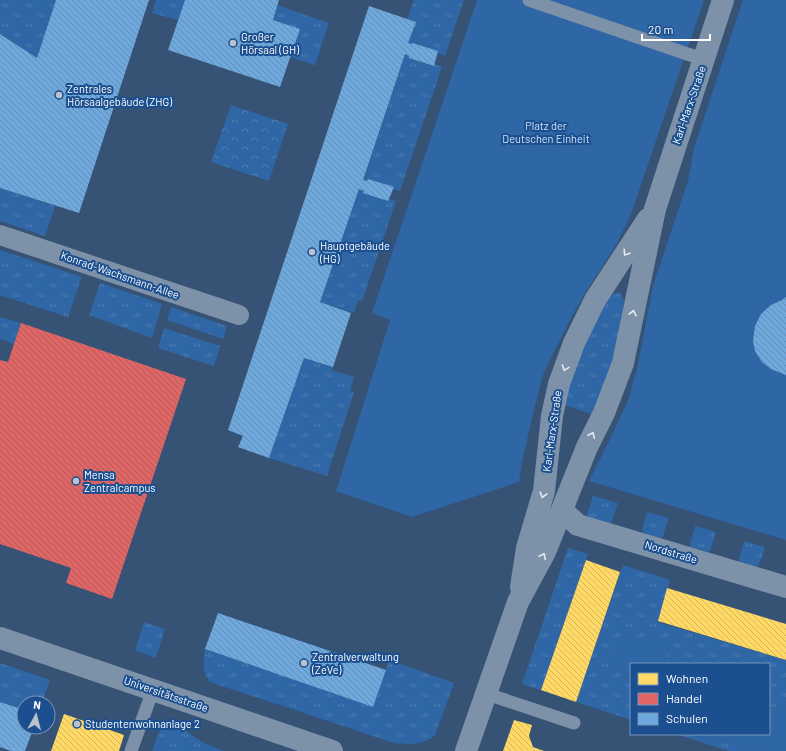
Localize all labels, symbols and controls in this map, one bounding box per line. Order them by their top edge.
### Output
scale bar [642,16,710,42]
text: 20 m [648,22,674,36]
place label: Großer Hörsaal (GH) [241,30,299,56]
marker: Großer Hörsaal (GH) [228,38,238,48]
street label: Karl-Marx-Straße [669,64,708,146]
place label: Zentrales Hörsaalgebäude (ZHG) [67,82,172,108]
marker: Zentrales Hörsaalgebäude (ZHG) [54,90,64,100]
park label: Platz der Deutschen Einheit [502,119,590,145]
place label: Hauptgebäude (HG) [319,239,390,265]
marker: Hauptgebäude (HG) [307,247,317,257]
street label: Konrad-Wachsmann-Allee [59,248,181,301]
one-way arrow [623,249,630,256]
one-way arrow [629,309,637,316]
one-way arrow [561,364,569,371]
street label: Karl-Marx-Straße [539,389,564,472]
one-way arrow [587,432,595,440]
place label: Mensa Zentralcampus [84,468,156,494]
marker: Mensa Zentralcampus [71,476,81,486]
one-way arrow [539,491,548,498]
street label: Nordstraße [643,537,699,566]
one-way arrow [538,552,546,560]
place label: Zentralverwaltung (ZeVe) [311,650,399,676]
marker: Zentralverwaltung (ZeVe) [299,658,309,668]
legend [630,663,770,735]
text: Wohnen [666,671,708,685]
street label: Universitätsstraße [122,673,210,714]
text: Handel [666,691,702,705]
north arrow [16,695,56,735]
text: N [33,698,42,711]
text: Schulen [666,711,708,725]
place label: Studentenwohnanlage 2 [85,717,200,730]
marker: Studentenwohnanlage 2 [72,719,82,729]

